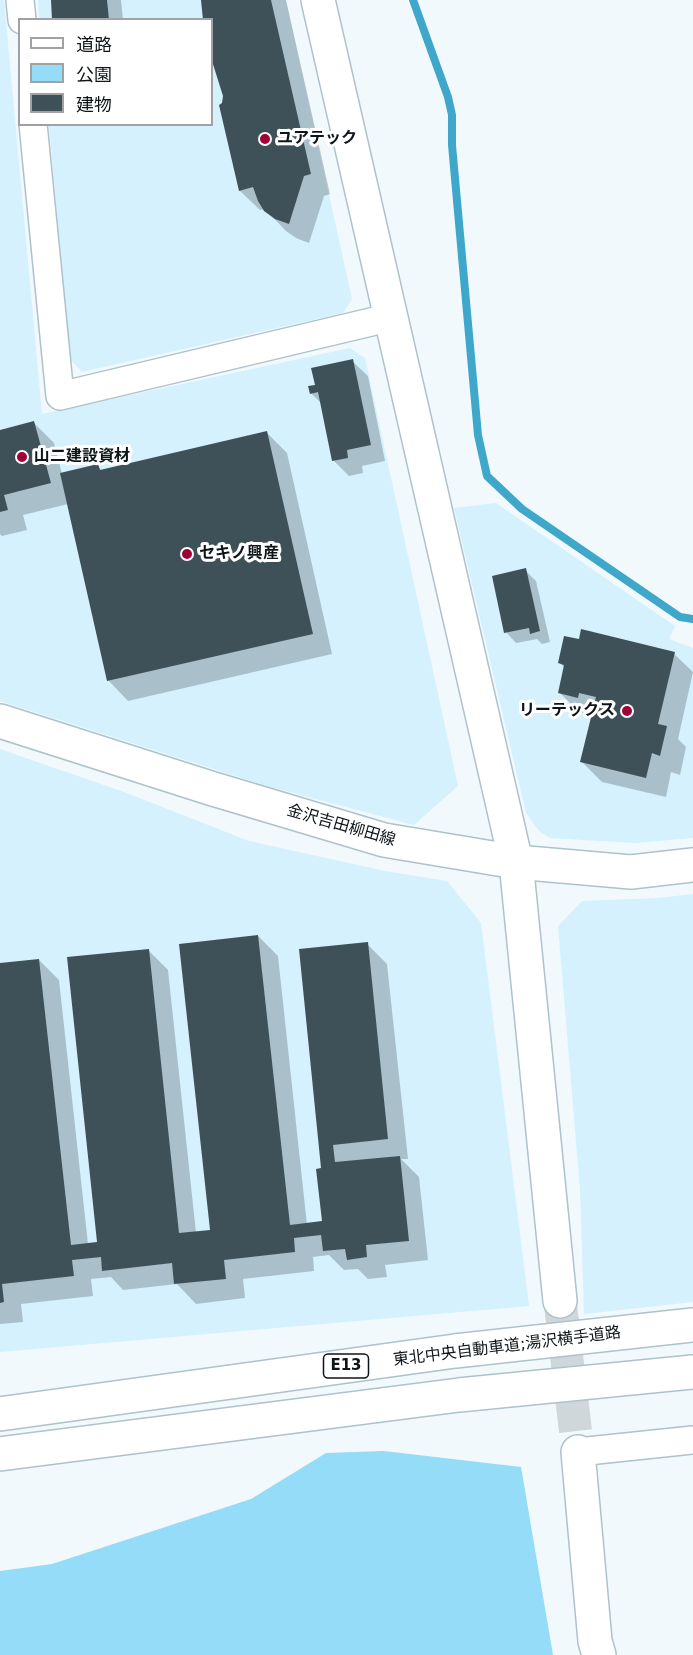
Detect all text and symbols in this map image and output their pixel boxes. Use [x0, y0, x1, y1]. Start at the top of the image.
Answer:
legend [18, 18, 213, 126]
text: 道路 [76, 34, 112, 55]
text: 公園 [76, 64, 112, 85]
text: 建物 [76, 94, 112, 115]
place label: ユアテック [277, 129, 357, 149]
marker: ユアテック [258, 132, 272, 146]
place label: 山二建設資材 [34, 447, 130, 467]
marker: 山二建設資材 [15, 450, 29, 464]
place label: セキノ興産 [199, 544, 279, 564]
marker: セキノ興産 [180, 547, 194, 561]
place label: リーテックス [519, 701, 615, 721]
marker: リーテックス [620, 704, 634, 718]
street label: 金沢吉田柳田線 [285, 801, 397, 851]
street label: 東北中央自動車道;湯沢横手道路 [392, 1323, 622, 1371]
road number: E13 [324, 1354, 368, 1378]

